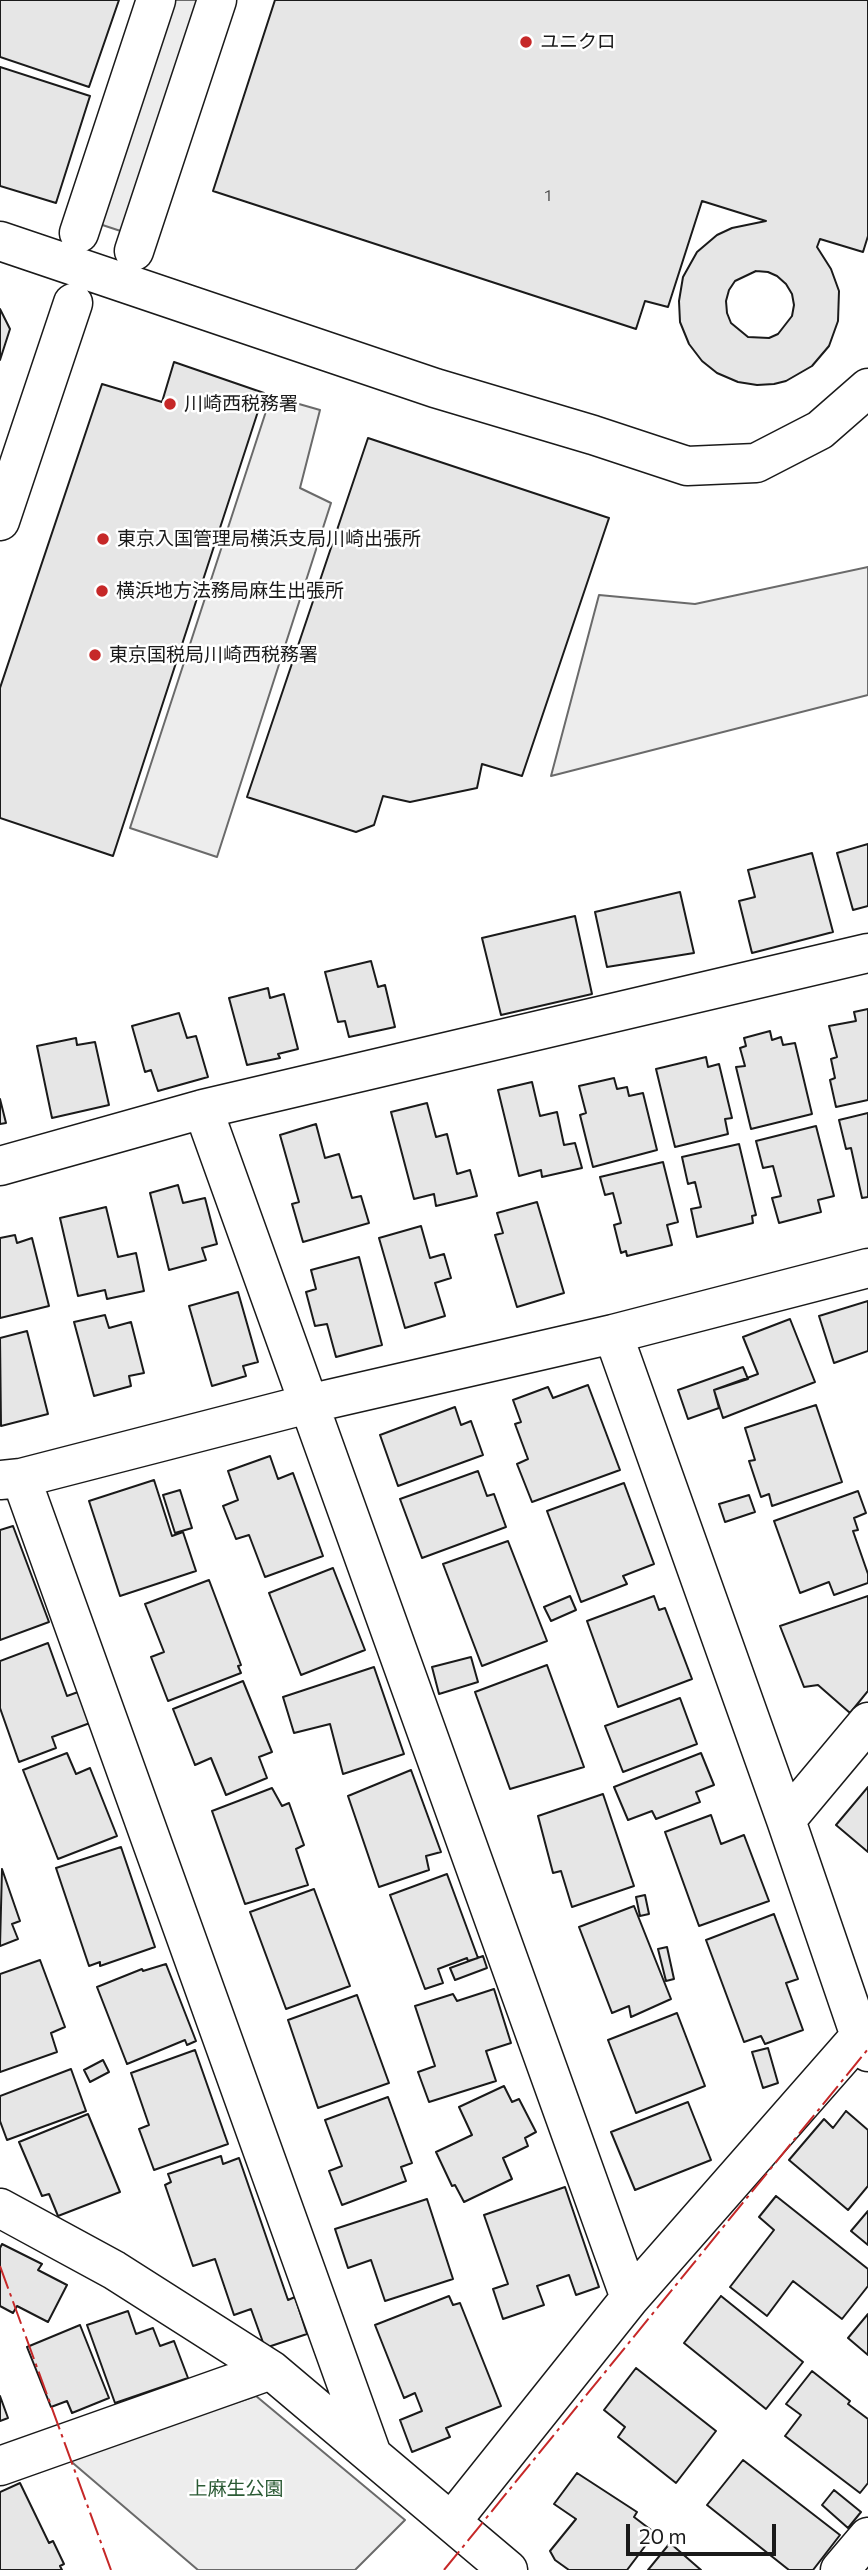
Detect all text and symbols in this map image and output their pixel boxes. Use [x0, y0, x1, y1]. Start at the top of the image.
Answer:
place label: ユニクロ [540, 31, 616, 53]
marker: ユニクロ [518, 34, 534, 50]
house number: 1 [545, 186, 551, 206]
place label: 川崎西税務署 [184, 393, 298, 415]
marker: 川崎西税務署 [162, 396, 178, 412]
place label: 東京入国管理局横浜支局川崎出張所 [117, 528, 421, 550]
marker: 東京入国管理局横浜支局川崎出張所 [95, 531, 111, 547]
place label: 横浜地方法務局麻生出張所 [116, 580, 344, 602]
marker: 横浜地方法務局麻生出張所 [94, 583, 110, 599]
place label: 東京国税局川崎西税務署 [109, 644, 318, 666]
marker: 東京国税局川崎西税務署 [87, 647, 103, 663]
park label: 上麻生公園 [189, 2478, 283, 2500]
scale bar [630, 2510, 780, 2554]
text: 20 m [639, 2523, 687, 2548]

